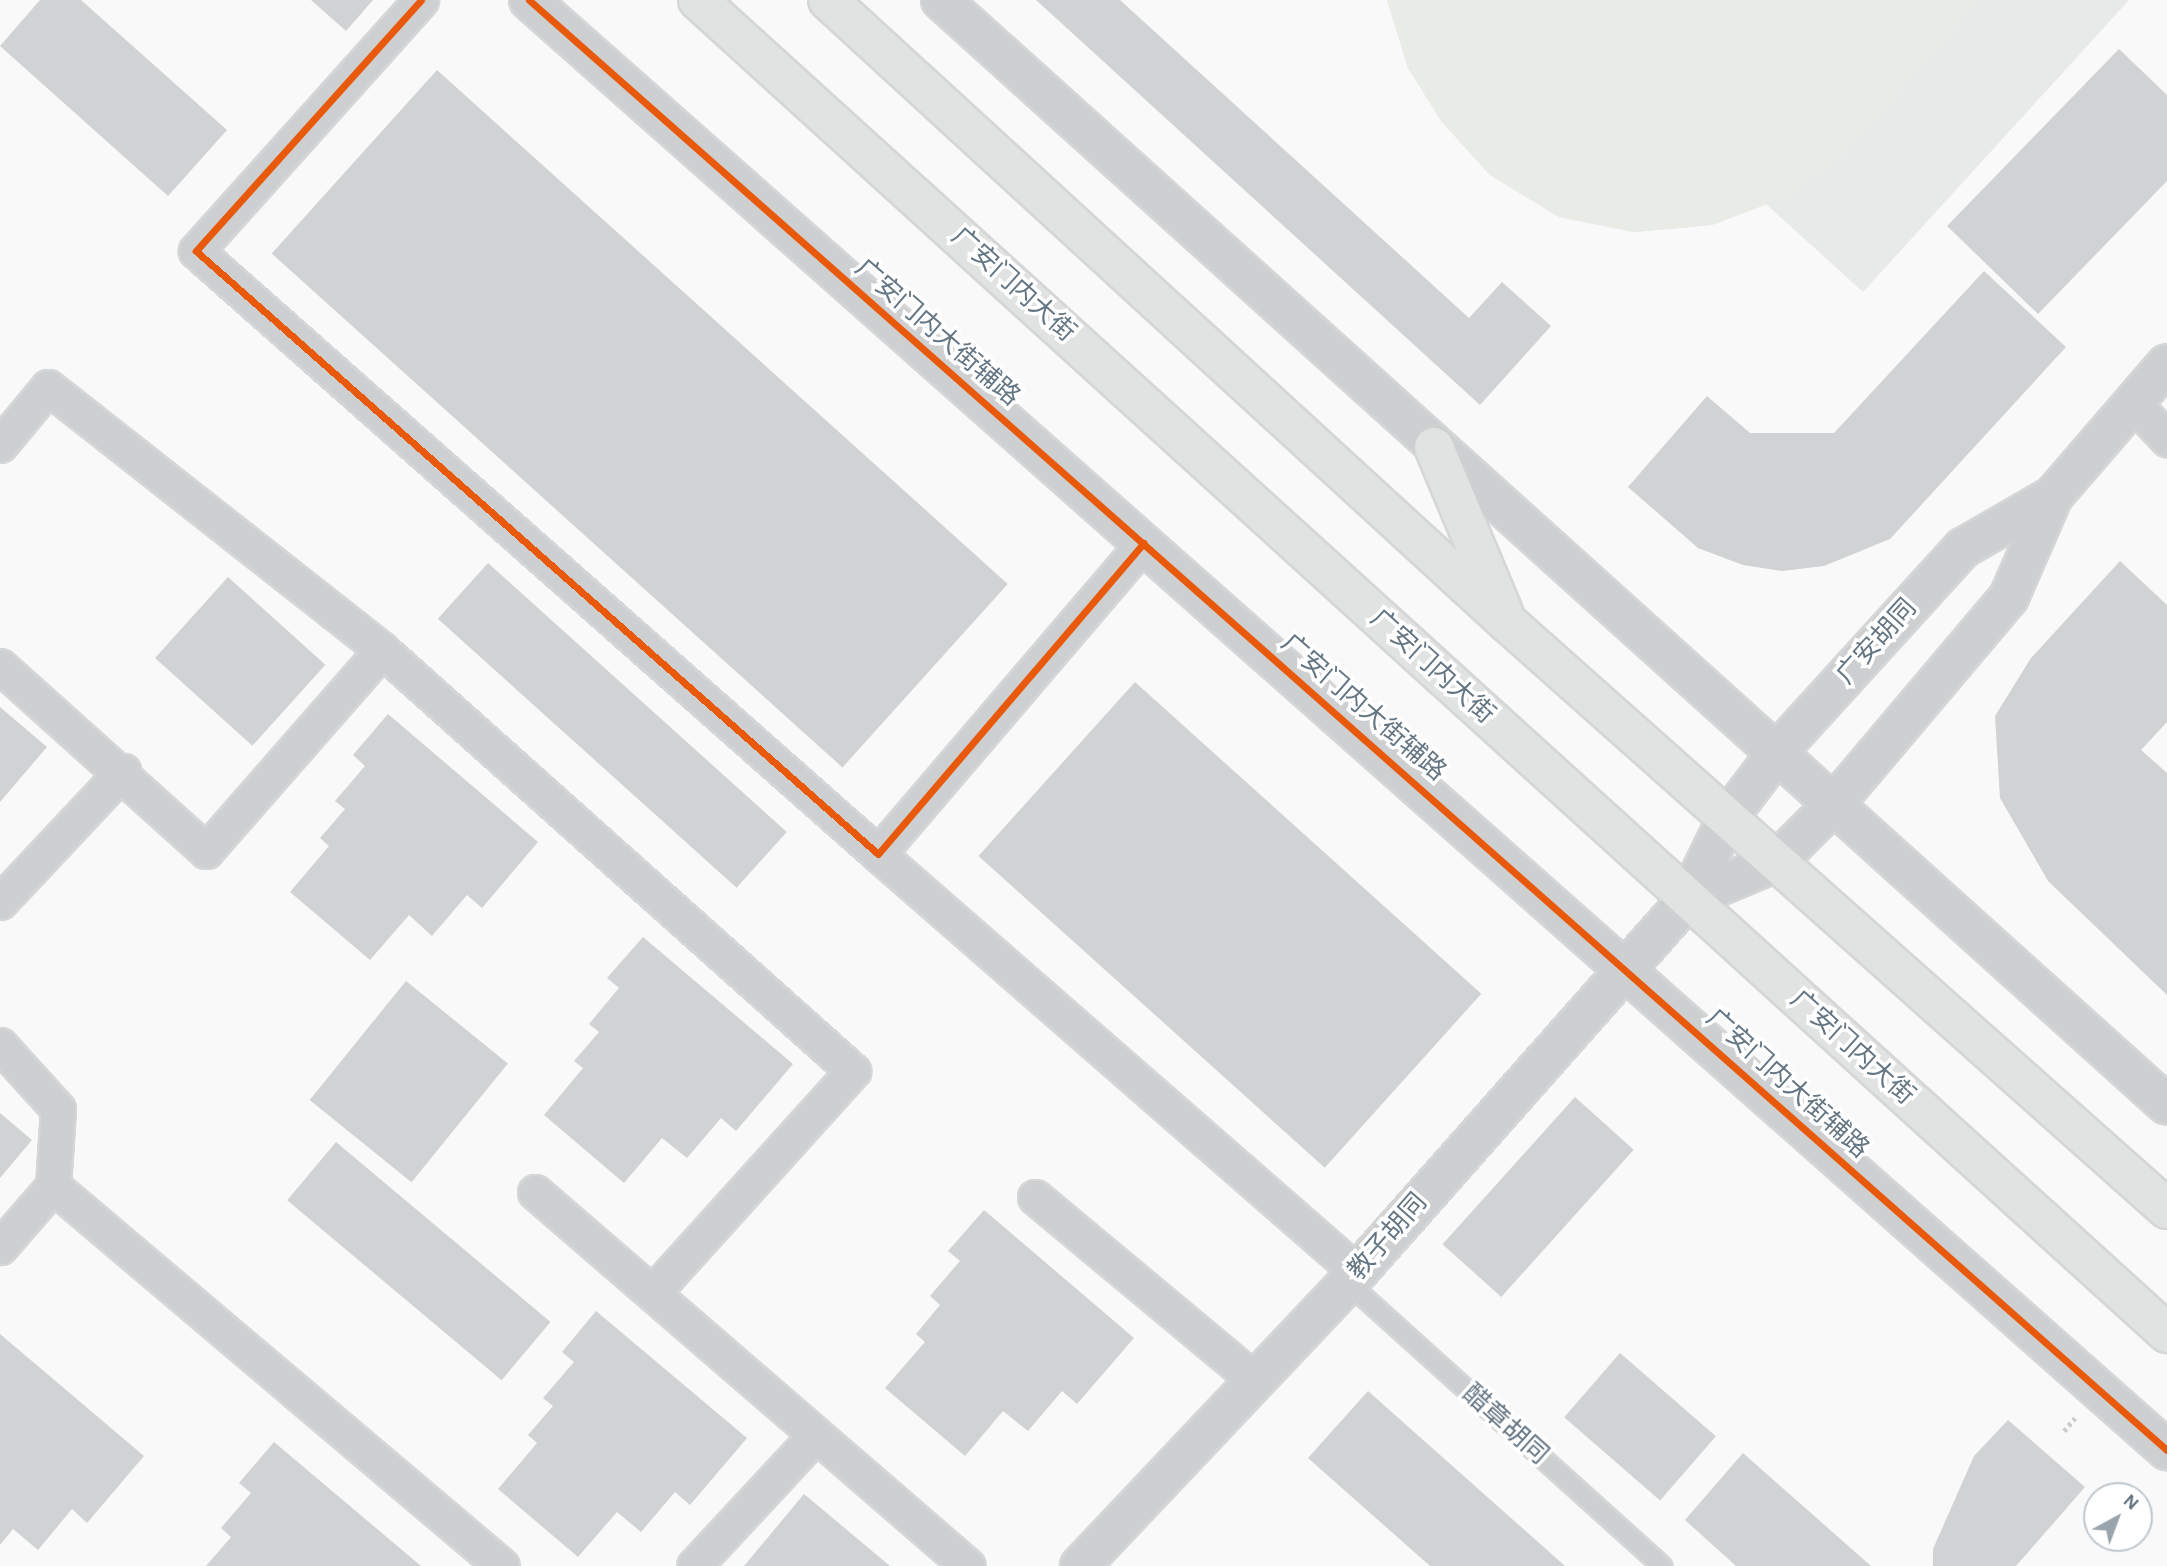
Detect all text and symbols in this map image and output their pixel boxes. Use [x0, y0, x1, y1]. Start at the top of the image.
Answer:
street label: 广安门内大街 [945, 221, 1081, 349]
street label: 广安门内大街辅路 [848, 253, 1026, 413]
street label: 广安胡同 [1831, 593, 1923, 691]
street label: 广安门内大街 [1364, 603, 1500, 731]
street label: 广安门内大街辅路 [1274, 628, 1452, 788]
street label: 广安门内大街 [1784, 984, 1920, 1112]
street label: 广安门内大街辅路 [1699, 1003, 1875, 1165]
street label: 教子胡同 [1342, 1188, 1434, 1286]
street label: 醋章胡同 [1456, 1379, 1554, 1471]
north arrow [2083, 1482, 2153, 1552]
text: N [2120, 1491, 2142, 1514]

